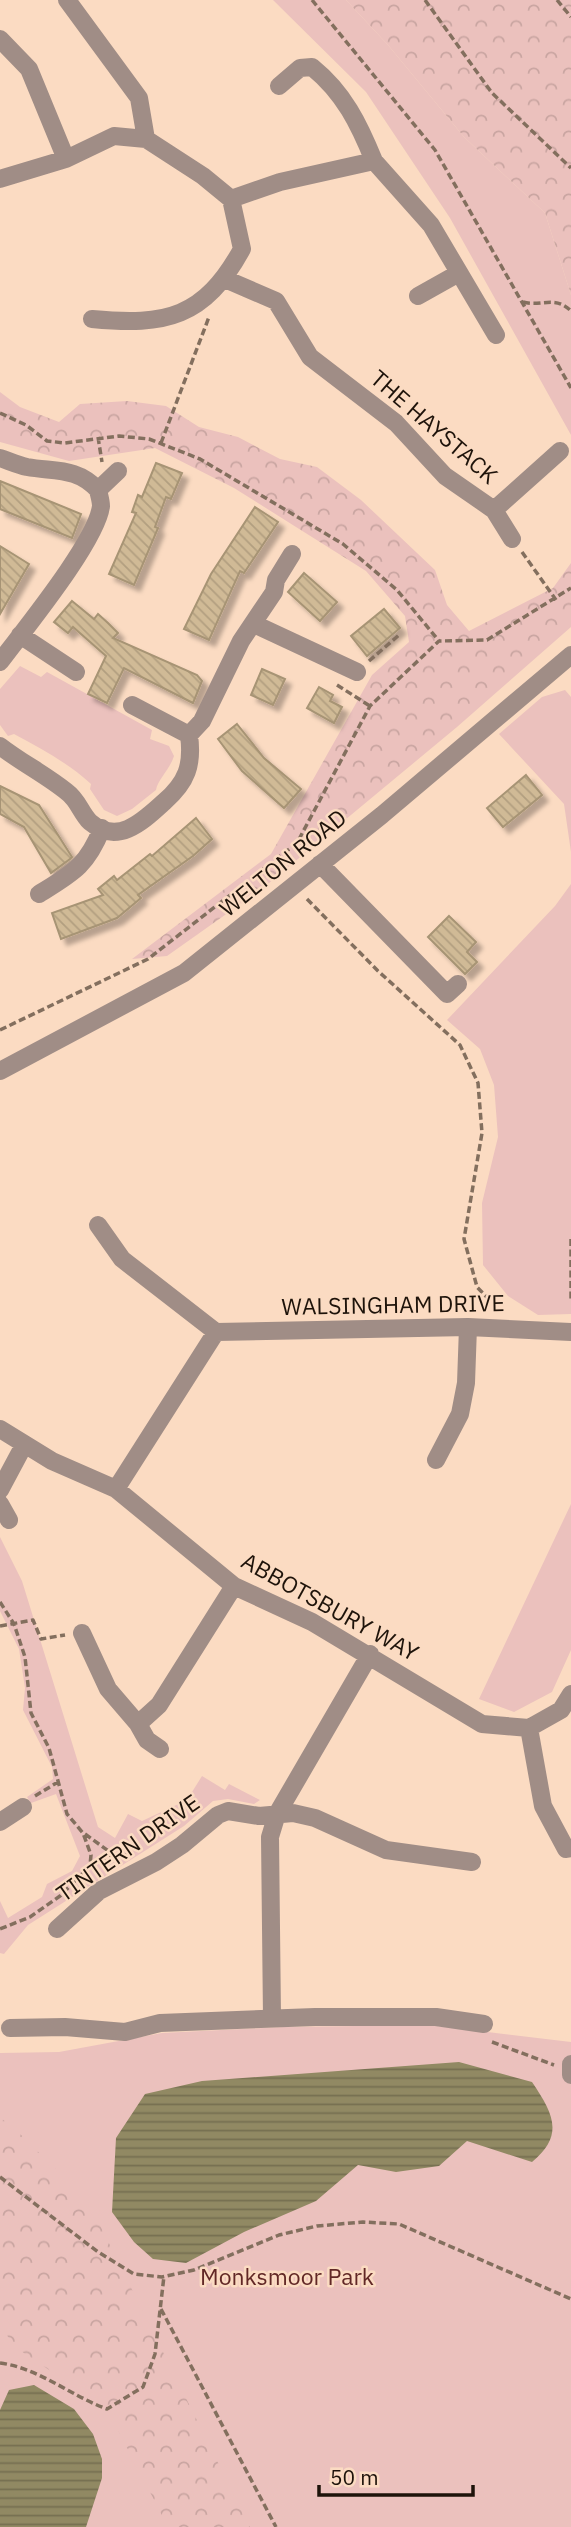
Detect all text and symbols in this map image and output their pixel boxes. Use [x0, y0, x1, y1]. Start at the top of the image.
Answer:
street label: THE HAYSTACK [365, 363, 505, 490]
street label: WELTON ROAD [213, 802, 352, 923]
street label: WALSINGHAM DRIVE [281, 1287, 505, 1321]
street label: ABBOTSBURY WAY [237, 1545, 425, 1667]
street label: TINTERN DRIVE [50, 1787, 205, 1908]
park label: Monksmoor Park [200, 2261, 374, 2291]
scale bar [319, 2454, 473, 2498]
text: 50 m [330, 2463, 379, 2491]

